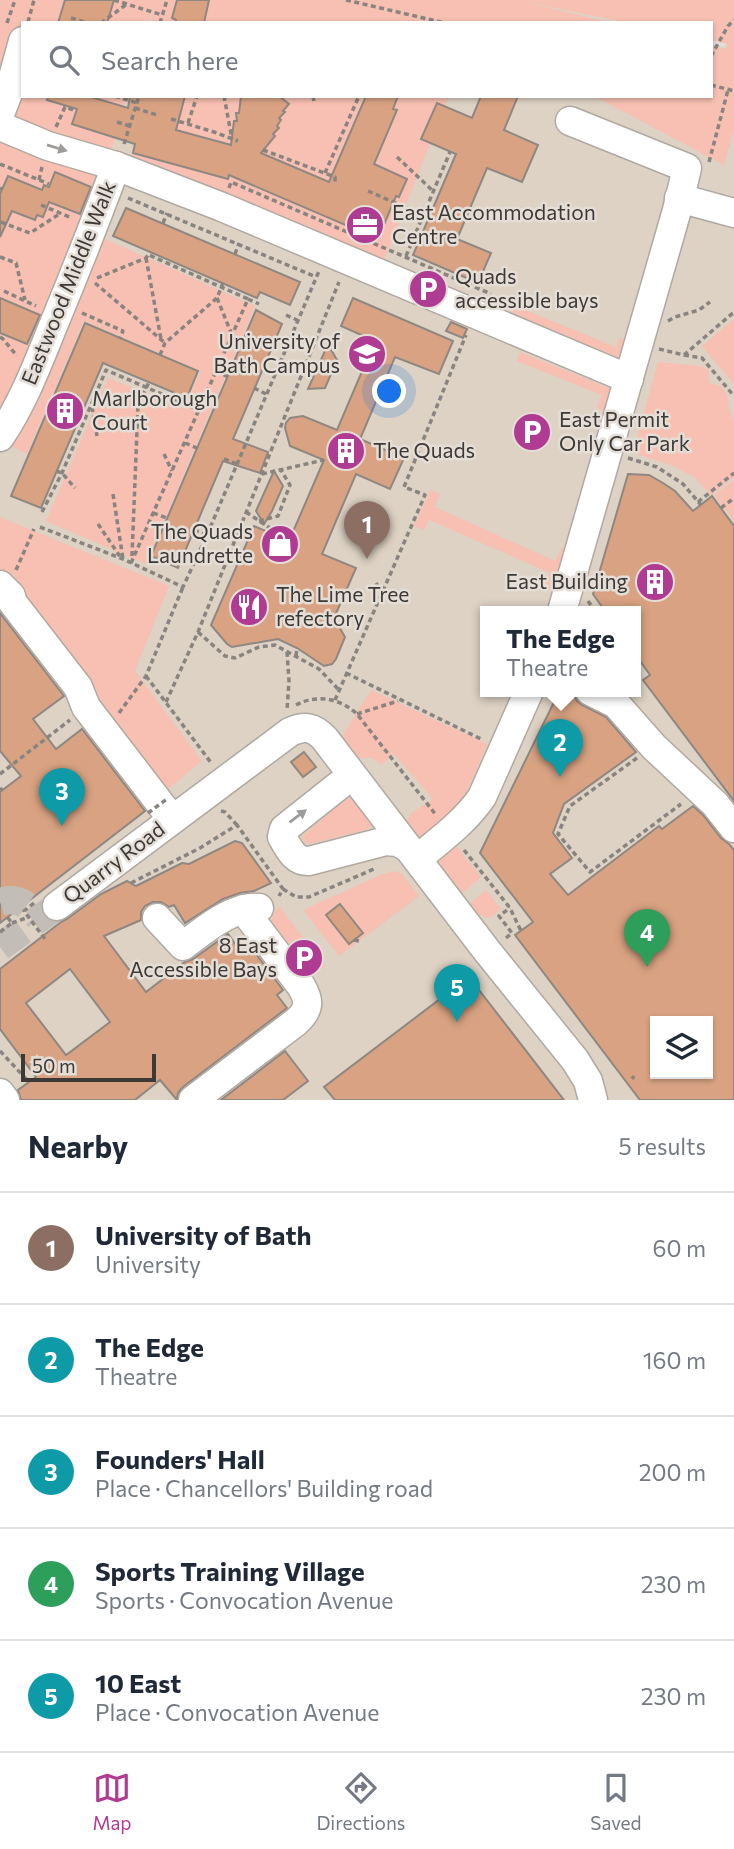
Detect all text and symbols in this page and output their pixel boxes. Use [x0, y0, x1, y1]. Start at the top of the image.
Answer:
search box [21, 21, 713, 98]
icon: search [45, 41, 83, 79]
text: Search here [101, 44, 239, 75]
one-way arrow [47, 144, 68, 154]
street label: Eastwood Middle Walk [15, 177, 120, 388]
place label: East Accommodation Centre [392, 199, 596, 248]
office icon: East Accommodation Centre [344, 204, 386, 246]
place label: Quads accessible bays [455, 263, 599, 312]
parking icon: Quads accessible bays [407, 268, 449, 310]
place label: University of Bath Campus [213, 328, 341, 377]
school or university icon: University of Bath Campus [346, 333, 388, 375]
your location [372, 374, 406, 408]
place label: Marlborough Court [92, 385, 217, 434]
building icon: Marlborough Court [44, 390, 86, 432]
place label: East Permit Only Car Park [559, 406, 690, 455]
parking icon: East Permit Only Car Park [511, 411, 553, 453]
building icon: The Quads [325, 430, 367, 472]
place label: The Quads [373, 437, 475, 462]
pin: 1 [344, 501, 390, 559]
place label: The Quads Laundrette [147, 518, 253, 567]
shop icon: The Quads Laundrette [259, 523, 301, 565]
building icon: East Building [634, 561, 676, 603]
place label: East Building [505, 568, 628, 593]
place label: The Lime Tree refectory [276, 581, 409, 630]
restaurant icon: The Lime Tree refectory [228, 586, 270, 628]
popup [480, 606, 641, 697]
text: The Edge [506, 622, 615, 653]
text: Theatre [506, 653, 588, 681]
pin: 2 [537, 719, 583, 777]
pin: 3 [39, 768, 85, 826]
one-way arrow [289, 810, 307, 824]
street label: Quarry Road [57, 816, 169, 908]
pin: 4 [624, 909, 670, 967]
place label: 8 East Accessible Bays [129, 932, 277, 981]
parking icon: 8 East Accessible Bays [283, 937, 325, 979]
pin: 5 [434, 964, 480, 1022]
map controls [650, 1016, 713, 1079]
button: layers [650, 1016, 713, 1079]
scale bar [21, 1051, 156, 1083]
text: 50 m [32, 1054, 76, 1077]
text: Nearby [28, 1127, 128, 1164]
text: 5 results [618, 1132, 706, 1160]
text: University of Bath [95, 1219, 311, 1250]
text: 1 [46, 1234, 56, 1262]
text: 60 m [653, 1234, 706, 1262]
text: University [95, 1250, 201, 1278]
text: The Edge [95, 1331, 204, 1362]
text: 2 [44, 1346, 58, 1374]
text: 160 m [643, 1346, 706, 1374]
text: Theatre [95, 1362, 177, 1390]
text: Founders' Hall [95, 1443, 265, 1474]
text: 3 [44, 1458, 58, 1486]
text: 200 m [639, 1458, 706, 1486]
text: Place · Chancellors' Building road [95, 1474, 433, 1502]
text: Sports Training Village [95, 1555, 365, 1586]
text: 4 [44, 1570, 58, 1598]
text: 230 m [641, 1570, 706, 1598]
text: Sports · Convocation Avenue [95, 1586, 393, 1614]
text: 10 East [95, 1667, 181, 1698]
text: 5 [44, 1682, 58, 1710]
text: 230 m [641, 1682, 706, 1710]
text: Place · Convocation Avenue [95, 1698, 379, 1726]
tab: Map [92, 1769, 132, 1834]
tab: Directions [316, 1769, 406, 1834]
tab: Saved [590, 1769, 642, 1834]

